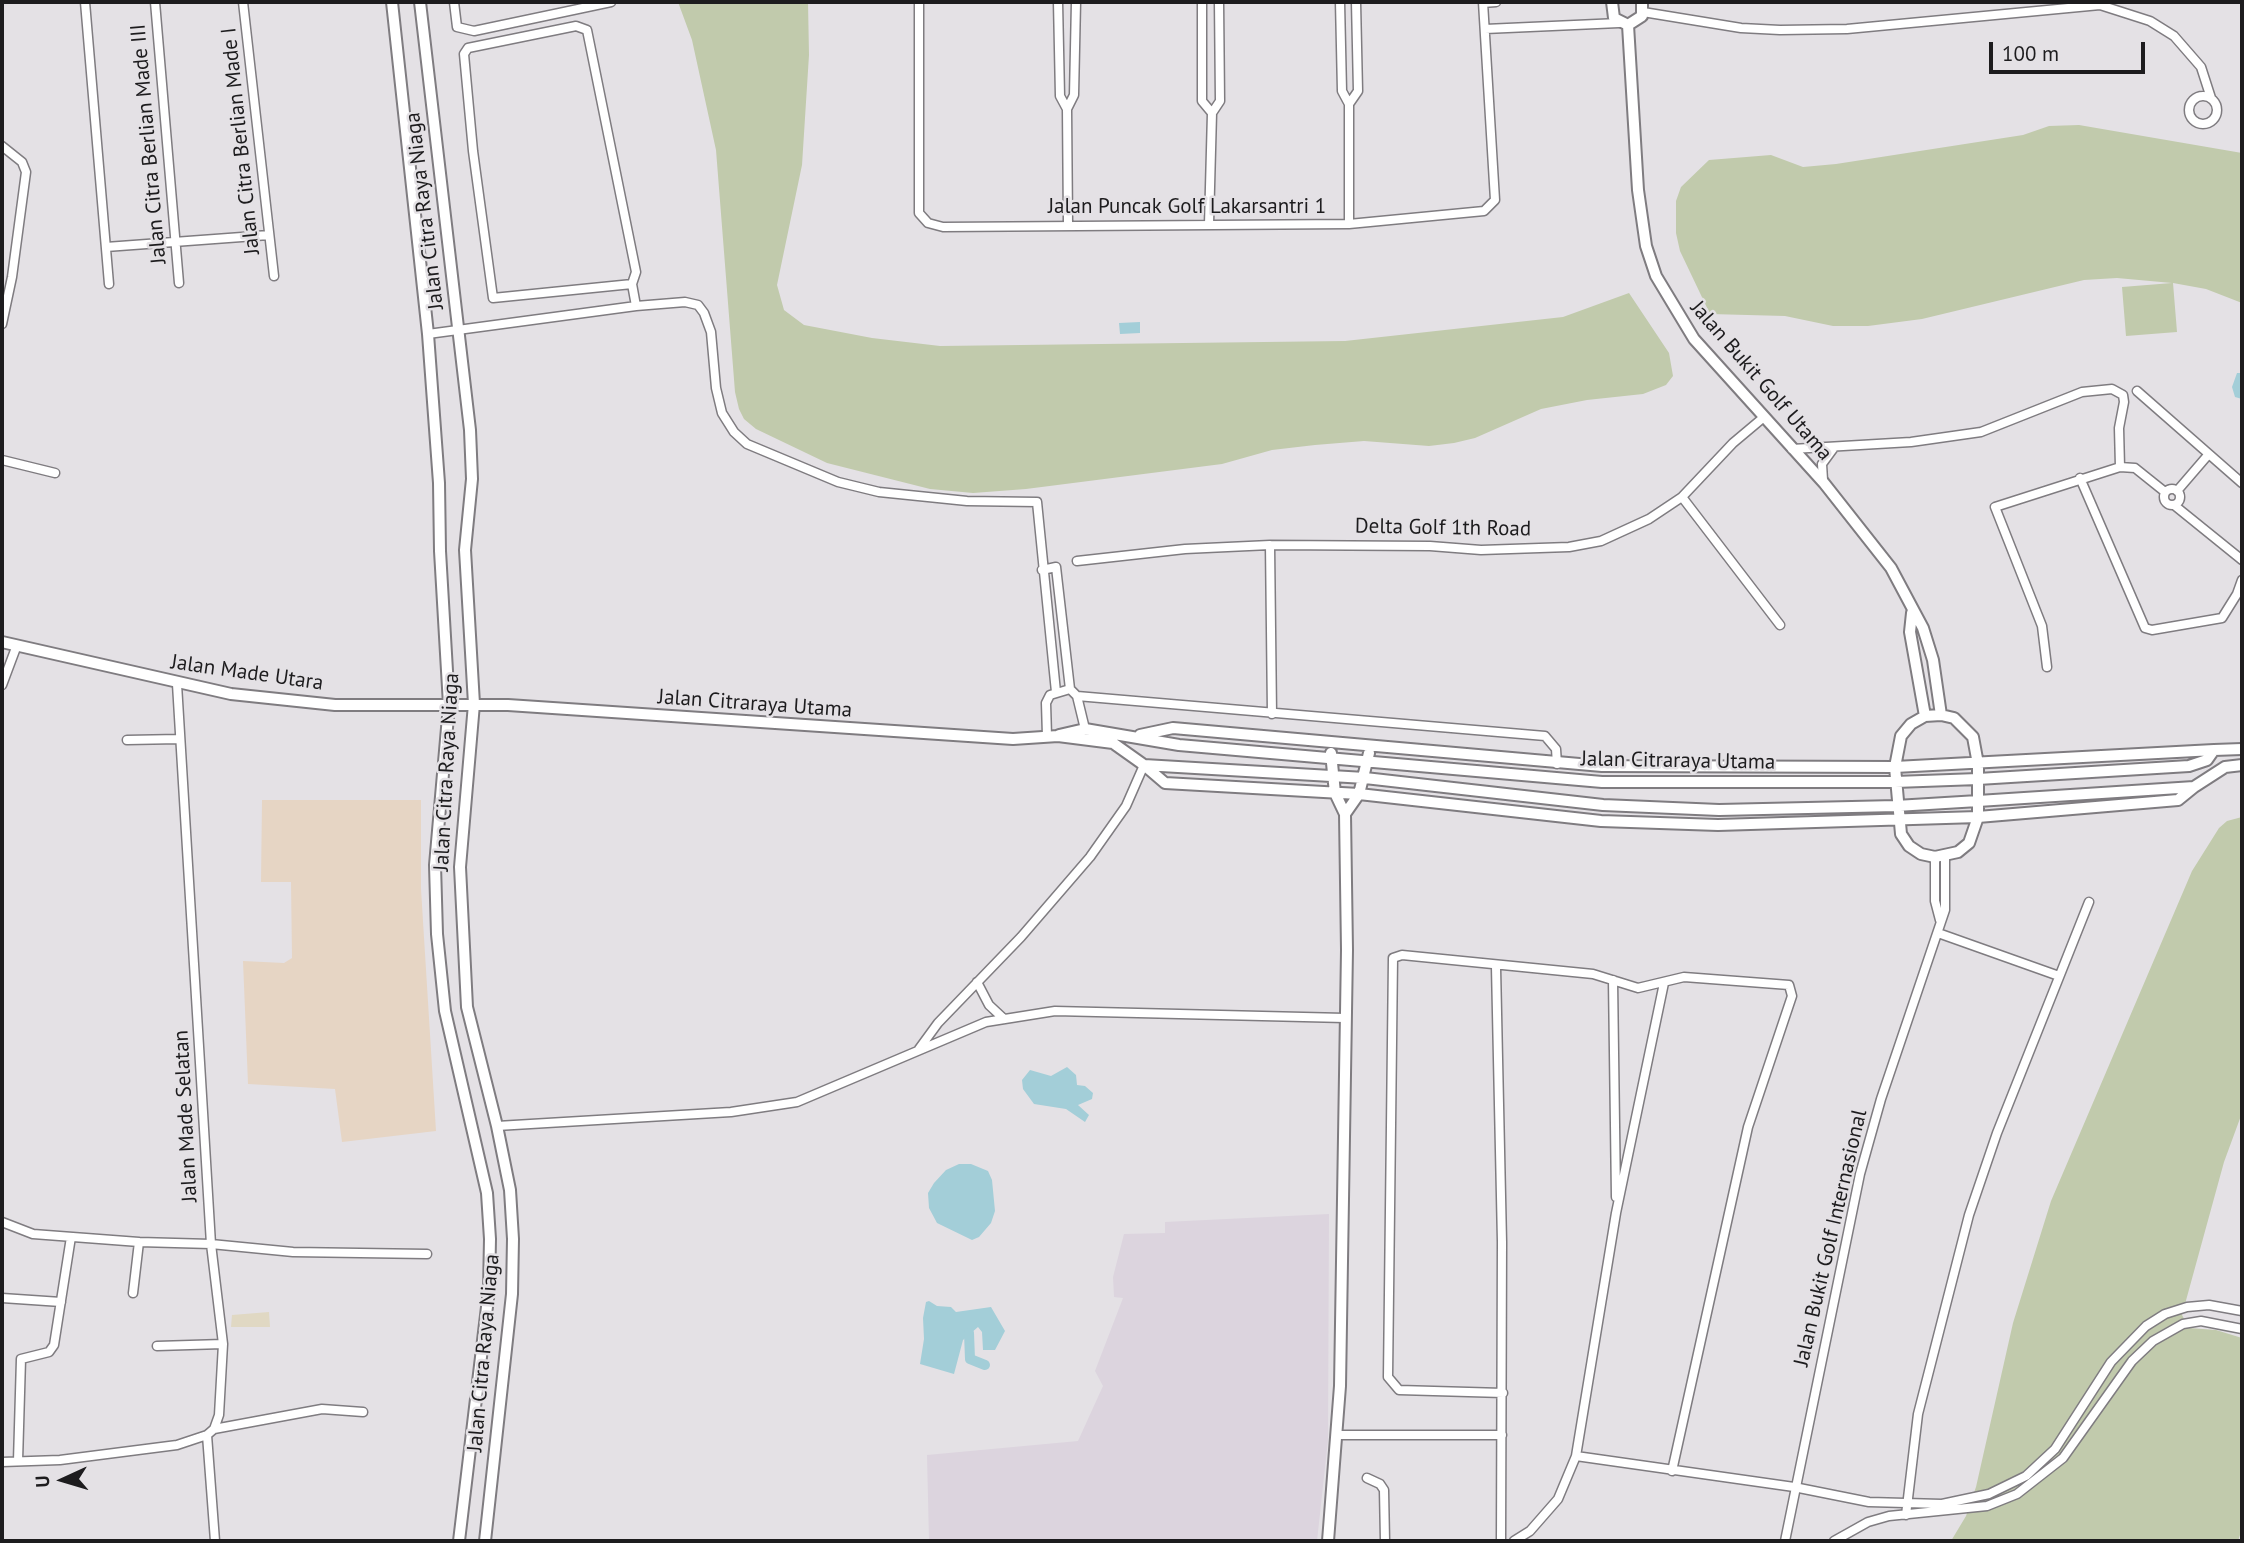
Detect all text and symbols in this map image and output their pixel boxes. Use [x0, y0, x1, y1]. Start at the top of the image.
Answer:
street label: Jalan Citra Berlian Made III [126, 23, 172, 265]
street label: Jalan Citra Berlian Made I [217, 26, 265, 256]
scale bar [1992, 28, 2148, 72]
text: 100 m [2002, 40, 2059, 67]
street label: Jalan Citra Raya Niaga [400, 111, 450, 311]
street label: Jalan Puncak Golf Lakarsantri 1 [1048, 194, 1326, 220]
street label: Jalan Bukit Golf Utama [1685, 296, 1837, 466]
street label: Delta Golf 1th Road [1355, 514, 1531, 542]
street label: Jalan Made Utara [169, 650, 325, 696]
street label: Jalan Citra Raya Niaga [429, 672, 465, 872]
street label: Jalan Citraraya Utama [657, 685, 853, 723]
street label: Jalan Citraraya Utama [1581, 747, 1775, 775]
street label: Jalan Made Selatan [169, 1029, 203, 1203]
street label: Jalan Bukit Golf Internasional [1789, 1107, 1873, 1369]
street label: Jalan Citra Raya Niaga [463, 1253, 505, 1453]
north arrow [28, 1445, 98, 1515]
text: U [30, 1475, 54, 1488]

